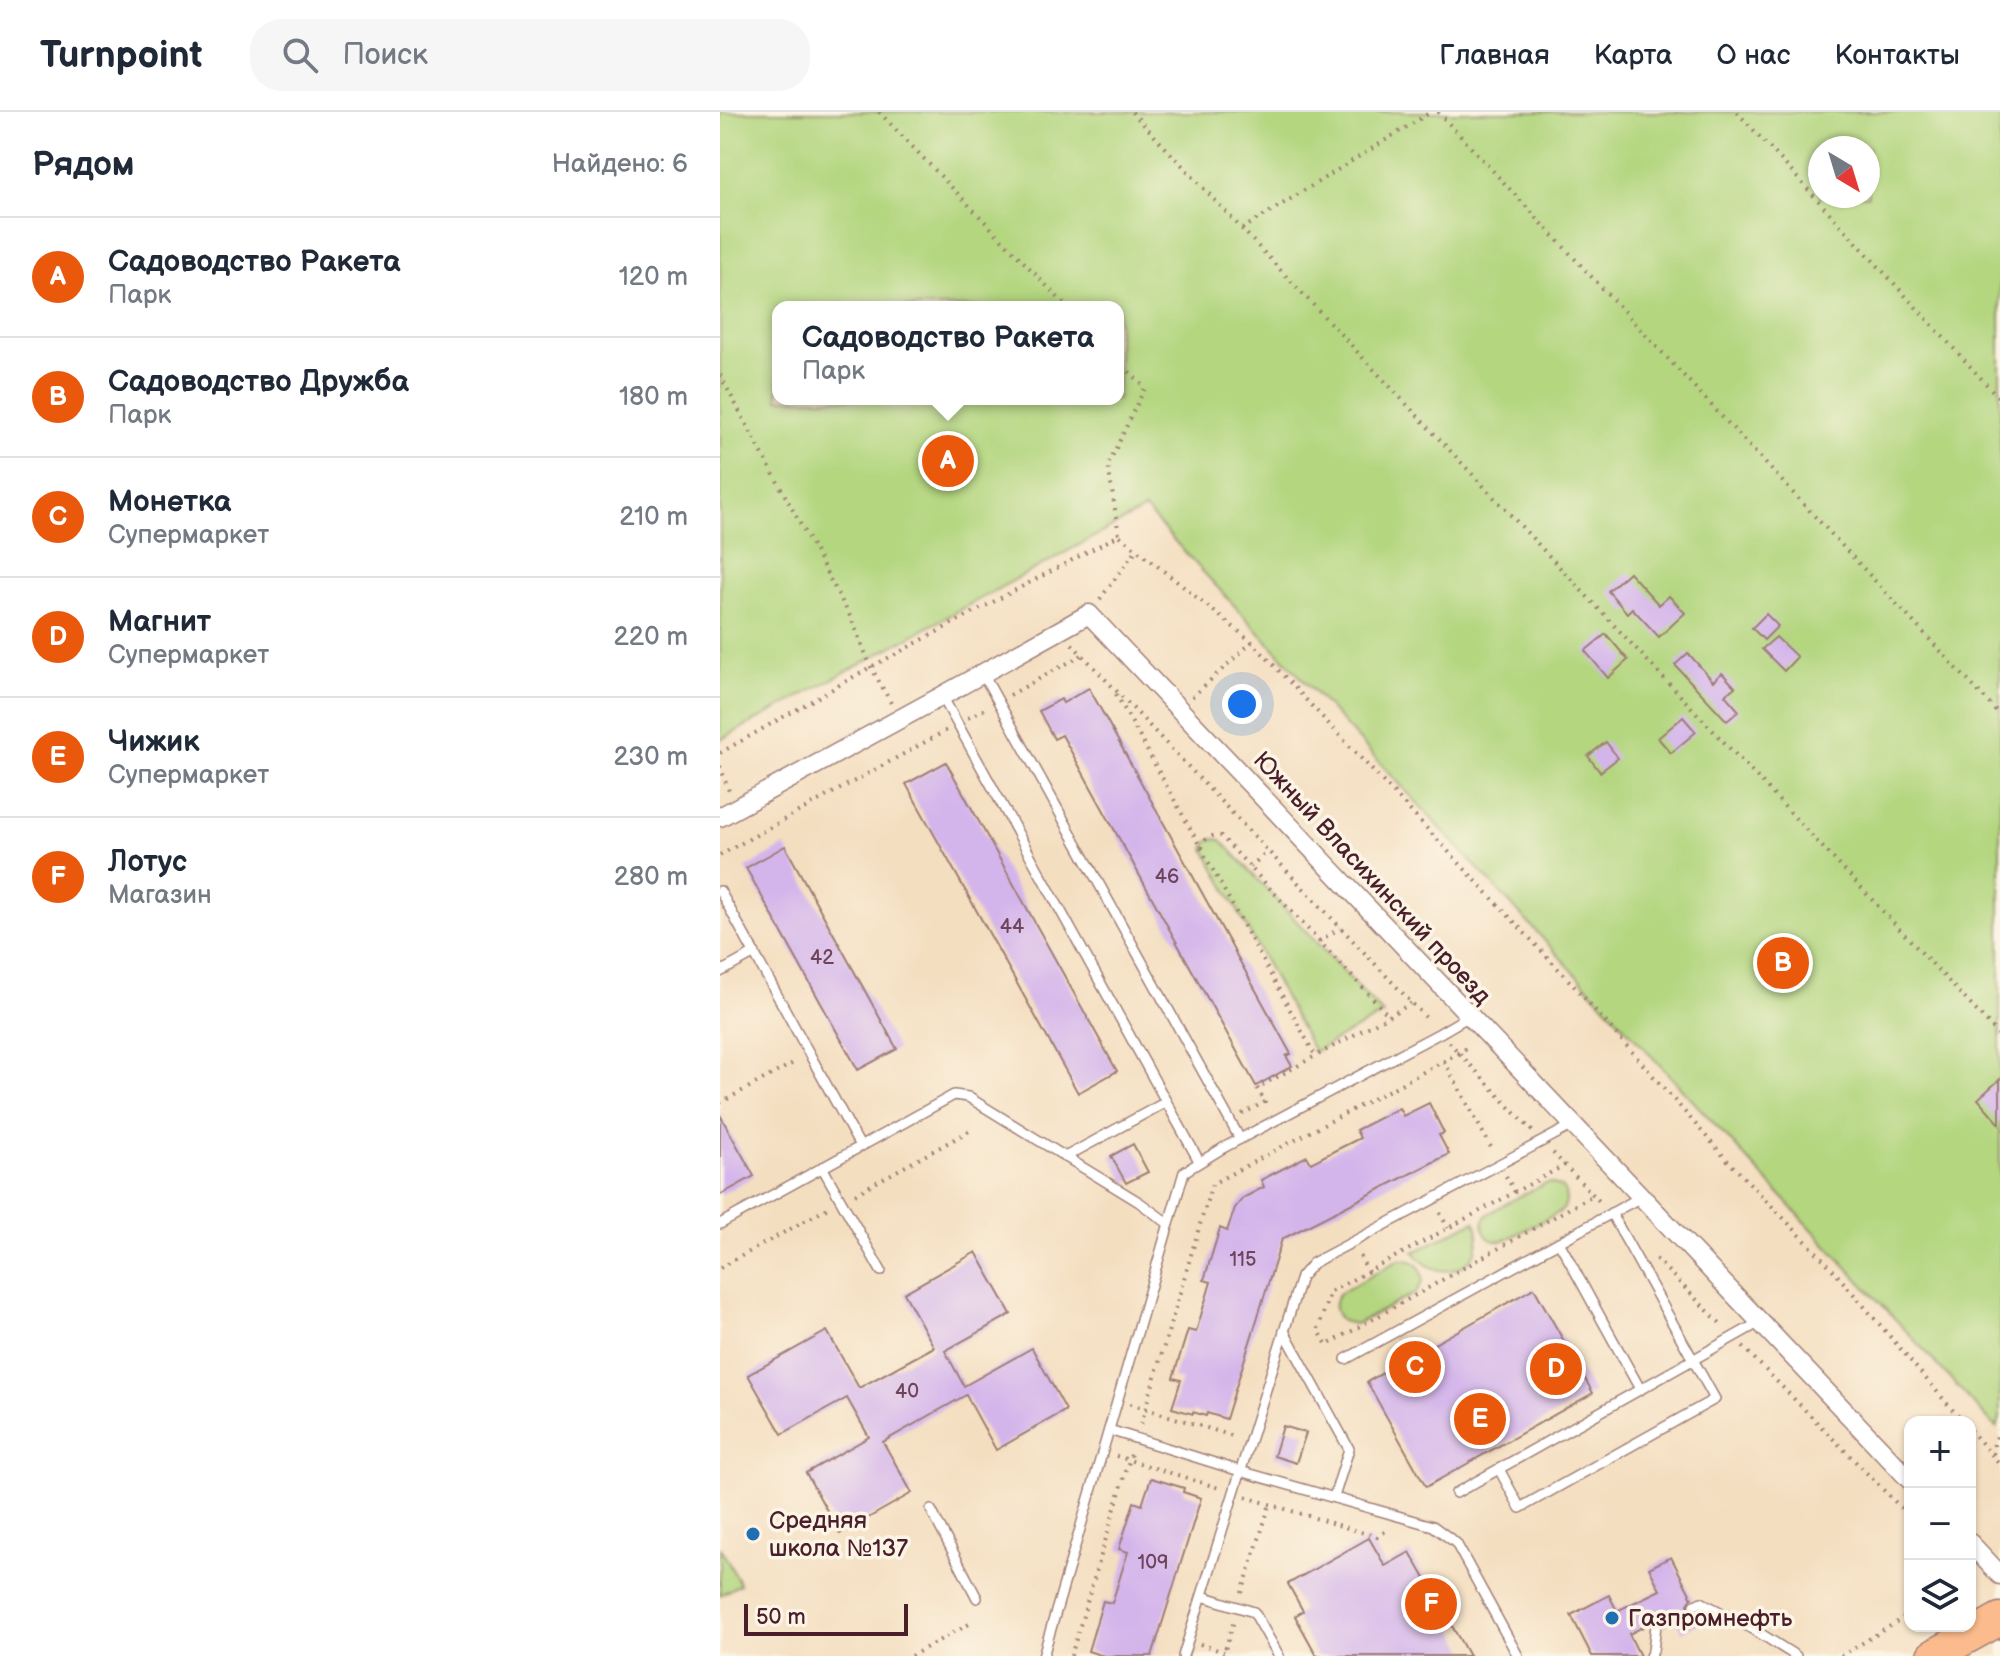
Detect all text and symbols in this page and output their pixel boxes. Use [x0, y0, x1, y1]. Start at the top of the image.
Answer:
search box [250, 19, 810, 91]
text: Turnpoint [40, 33, 202, 78]
icon: search [278, 33, 322, 77]
text: Поиск [342, 37, 428, 73]
text: Главная [1439, 39, 1550, 72]
text: Карта [1594, 39, 1673, 72]
text: О нас [1717, 39, 1790, 72]
text: Контакты [1834, 39, 1960, 72]
north arrow [1808, 136, 1880, 208]
text: Рядом [32, 144, 134, 185]
text: Найдено: 6 [552, 149, 688, 180]
text: Садоводство Ракета [108, 244, 401, 280]
text: A [50, 262, 66, 293]
text: 120 m [619, 262, 688, 293]
text: Парк [108, 280, 171, 311]
popup [772, 301, 1124, 405]
text: Садоводство Ракета [802, 320, 1094, 356]
text: Парк [802, 356, 865, 387]
text: Садоводство Дружба [108, 364, 409, 400]
text: B [49, 382, 67, 413]
text: 180 m [619, 382, 688, 413]
text: Парк [108, 400, 171, 431]
pin: A [922, 431, 974, 491]
text: Монетка [108, 484, 231, 520]
text: C [49, 502, 67, 533]
text: 210 m [619, 502, 688, 533]
text: Супермаркет [108, 520, 269, 551]
text: Магнит [108, 604, 211, 640]
text: D [49, 622, 67, 653]
text: 220 m [614, 622, 688, 653]
text: Супермаркет [108, 640, 269, 671]
your location [1222, 684, 1262, 724]
text: Чижик [108, 724, 200, 760]
text: E [50, 742, 66, 773]
text: 230 m [613, 742, 688, 773]
street label: Южный Власихинский проезд [1247, 746, 1497, 1011]
text: Супермаркет [108, 760, 269, 791]
text: Лотус [108, 844, 187, 880]
text: F [50, 862, 66, 893]
text: 280 m [614, 862, 688, 893]
house number: 46 [1155, 865, 1179, 889]
text: Магазин [108, 880, 212, 911]
house number: 44 [1000, 915, 1024, 939]
pin: B [1757, 933, 1809, 993]
house number: 42 [810, 946, 834, 970]
house number: 115 [1230, 1248, 1256, 1272]
pin: C [1389, 1337, 1441, 1397]
pin: D [1530, 1339, 1582, 1399]
house number: 40 [895, 1380, 919, 1404]
pin: E [1454, 1389, 1506, 1449]
map controls [1904, 1416, 1976, 1632]
button: + [1904, 1416, 1976, 1488]
button: − [1904, 1488, 1976, 1560]
place label: Средняя школа №137 [769, 1506, 908, 1563]
marker: Средняя школа №137 [744, 1525, 762, 1543]
house number: 109 [1137, 1551, 1169, 1575]
button: layers [1904, 1560, 1976, 1632]
pin: F [1405, 1574, 1457, 1634]
scale bar [744, 1600, 908, 1636]
text: 50 m [756, 1604, 806, 1631]
place label: Газпромнефть [1628, 1604, 1792, 1633]
marker: Газпромнефть [1603, 1609, 1621, 1627]

